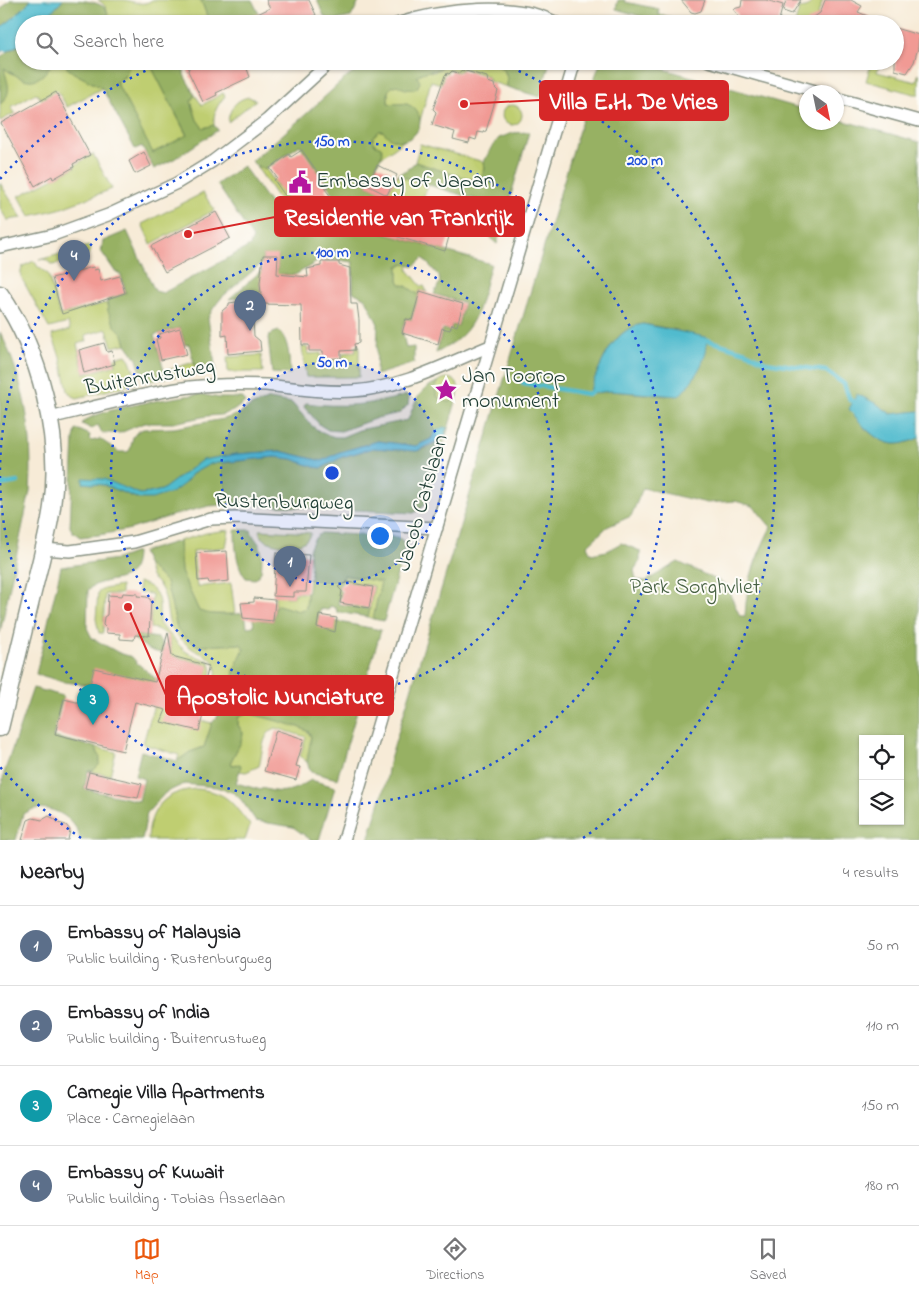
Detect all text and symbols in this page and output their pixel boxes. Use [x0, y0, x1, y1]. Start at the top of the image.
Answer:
search box [15, 15, 904, 70]
icon: search [33, 29, 61, 57]
text: Search here [73, 29, 164, 56]
callout: Villa E.H. De Vries [540, 81, 728, 120]
north arrow [799, 85, 844, 130]
text: Villa E.H. De Vries [549, 86, 718, 121]
text: 150 m [314, 131, 350, 153]
text: 200 m [626, 150, 663, 172]
place label: Embassy of Japan [316, 166, 495, 199]
public building icon: Embassy of Japan [287, 169, 313, 195]
callout: Residentie van Frankrijk [275, 197, 524, 236]
text: Residentie van Frankrijk [284, 202, 514, 237]
pin: 4 [58, 240, 90, 281]
text: 100 m [315, 242, 349, 264]
pin: 2 [234, 290, 266, 331]
street label: Buitenrustweg [81, 351, 218, 406]
text: 50 m [317, 352, 348, 374]
place label: Jan Toorop monument [462, 361, 566, 418]
place icon: Jan Toorop monument [433, 377, 459, 403]
street label: Jacob Catslaan [388, 431, 458, 575]
centre of rings [323, 464, 341, 482]
street label: Rustenburgweg [214, 486, 354, 521]
your location [367, 523, 393, 549]
pin: 1 [274, 546, 306, 587]
park label: Park Sorghvliet [630, 572, 761, 605]
callout: Apostolic Nunciature [166, 676, 393, 715]
text: Apostolic Nunciature [177, 681, 385, 716]
pin: 3 [77, 684, 109, 725]
map controls [859, 735, 904, 825]
button: locate [859, 735, 904, 780]
button: layers [859, 780, 904, 825]
text: Nearby [20, 858, 84, 888]
text: 4 results [843, 861, 899, 885]
text: Embassy of Malaysia [67, 920, 241, 947]
text: 1 [33, 934, 39, 958]
text: 50 m [867, 934, 899, 958]
text: Public building · Rustenburgweg [67, 947, 272, 971]
text: Embassy of India [67, 1000, 210, 1027]
text: 2 [32, 1014, 40, 1038]
text: 110 m [865, 1014, 899, 1038]
text: Public building · Buitenrustweg [67, 1027, 266, 1051]
text: Carnegie Villa Apartments [67, 1080, 265, 1107]
text: 3 [33, 1094, 39, 1118]
text: 150 m [861, 1094, 899, 1118]
text: Place · Carnegielaan [67, 1107, 195, 1131]
text: Embassy of Kuwait [67, 1160, 224, 1187]
text: 4 [33, 1174, 39, 1198]
text: 180 m [865, 1174, 899, 1198]
text: Public building · Tobias Asserlaan [67, 1187, 285, 1211]
tab: Map [133, 1235, 161, 1286]
tab: Directions [426, 1235, 484, 1286]
tab: Saved [750, 1235, 786, 1286]

